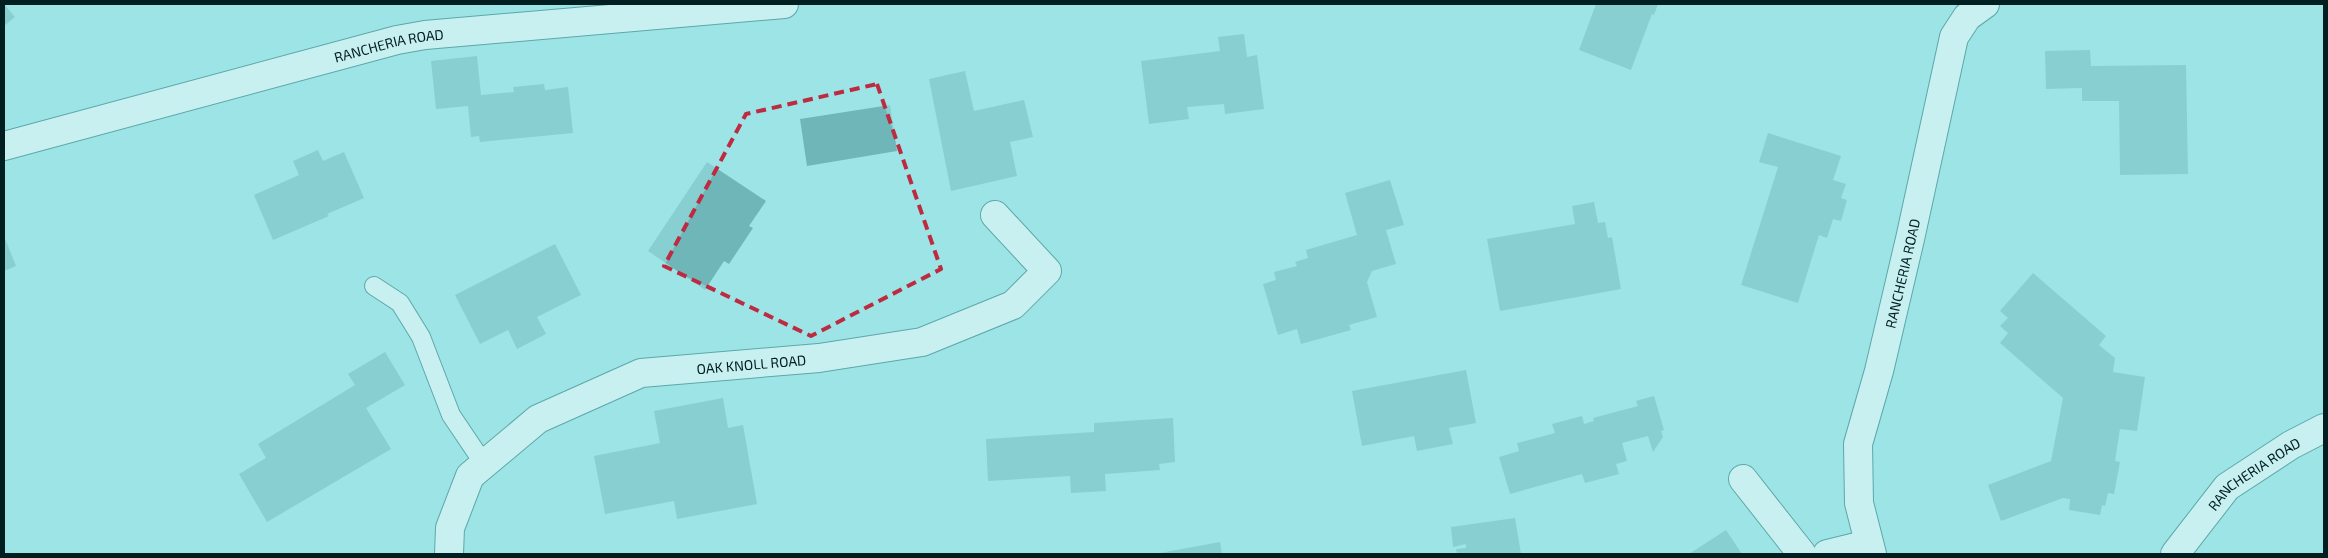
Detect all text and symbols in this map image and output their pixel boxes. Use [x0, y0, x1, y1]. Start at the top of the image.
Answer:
street label: RANCHERIA ROAD [332, 25, 444, 65]
street label: RANCHERIA ROAD [1881, 217, 1923, 330]
street label: OAK KNOLL ROAD [696, 351, 807, 377]
street label: RANCHERIA ROAD [2204, 433, 2303, 513]

